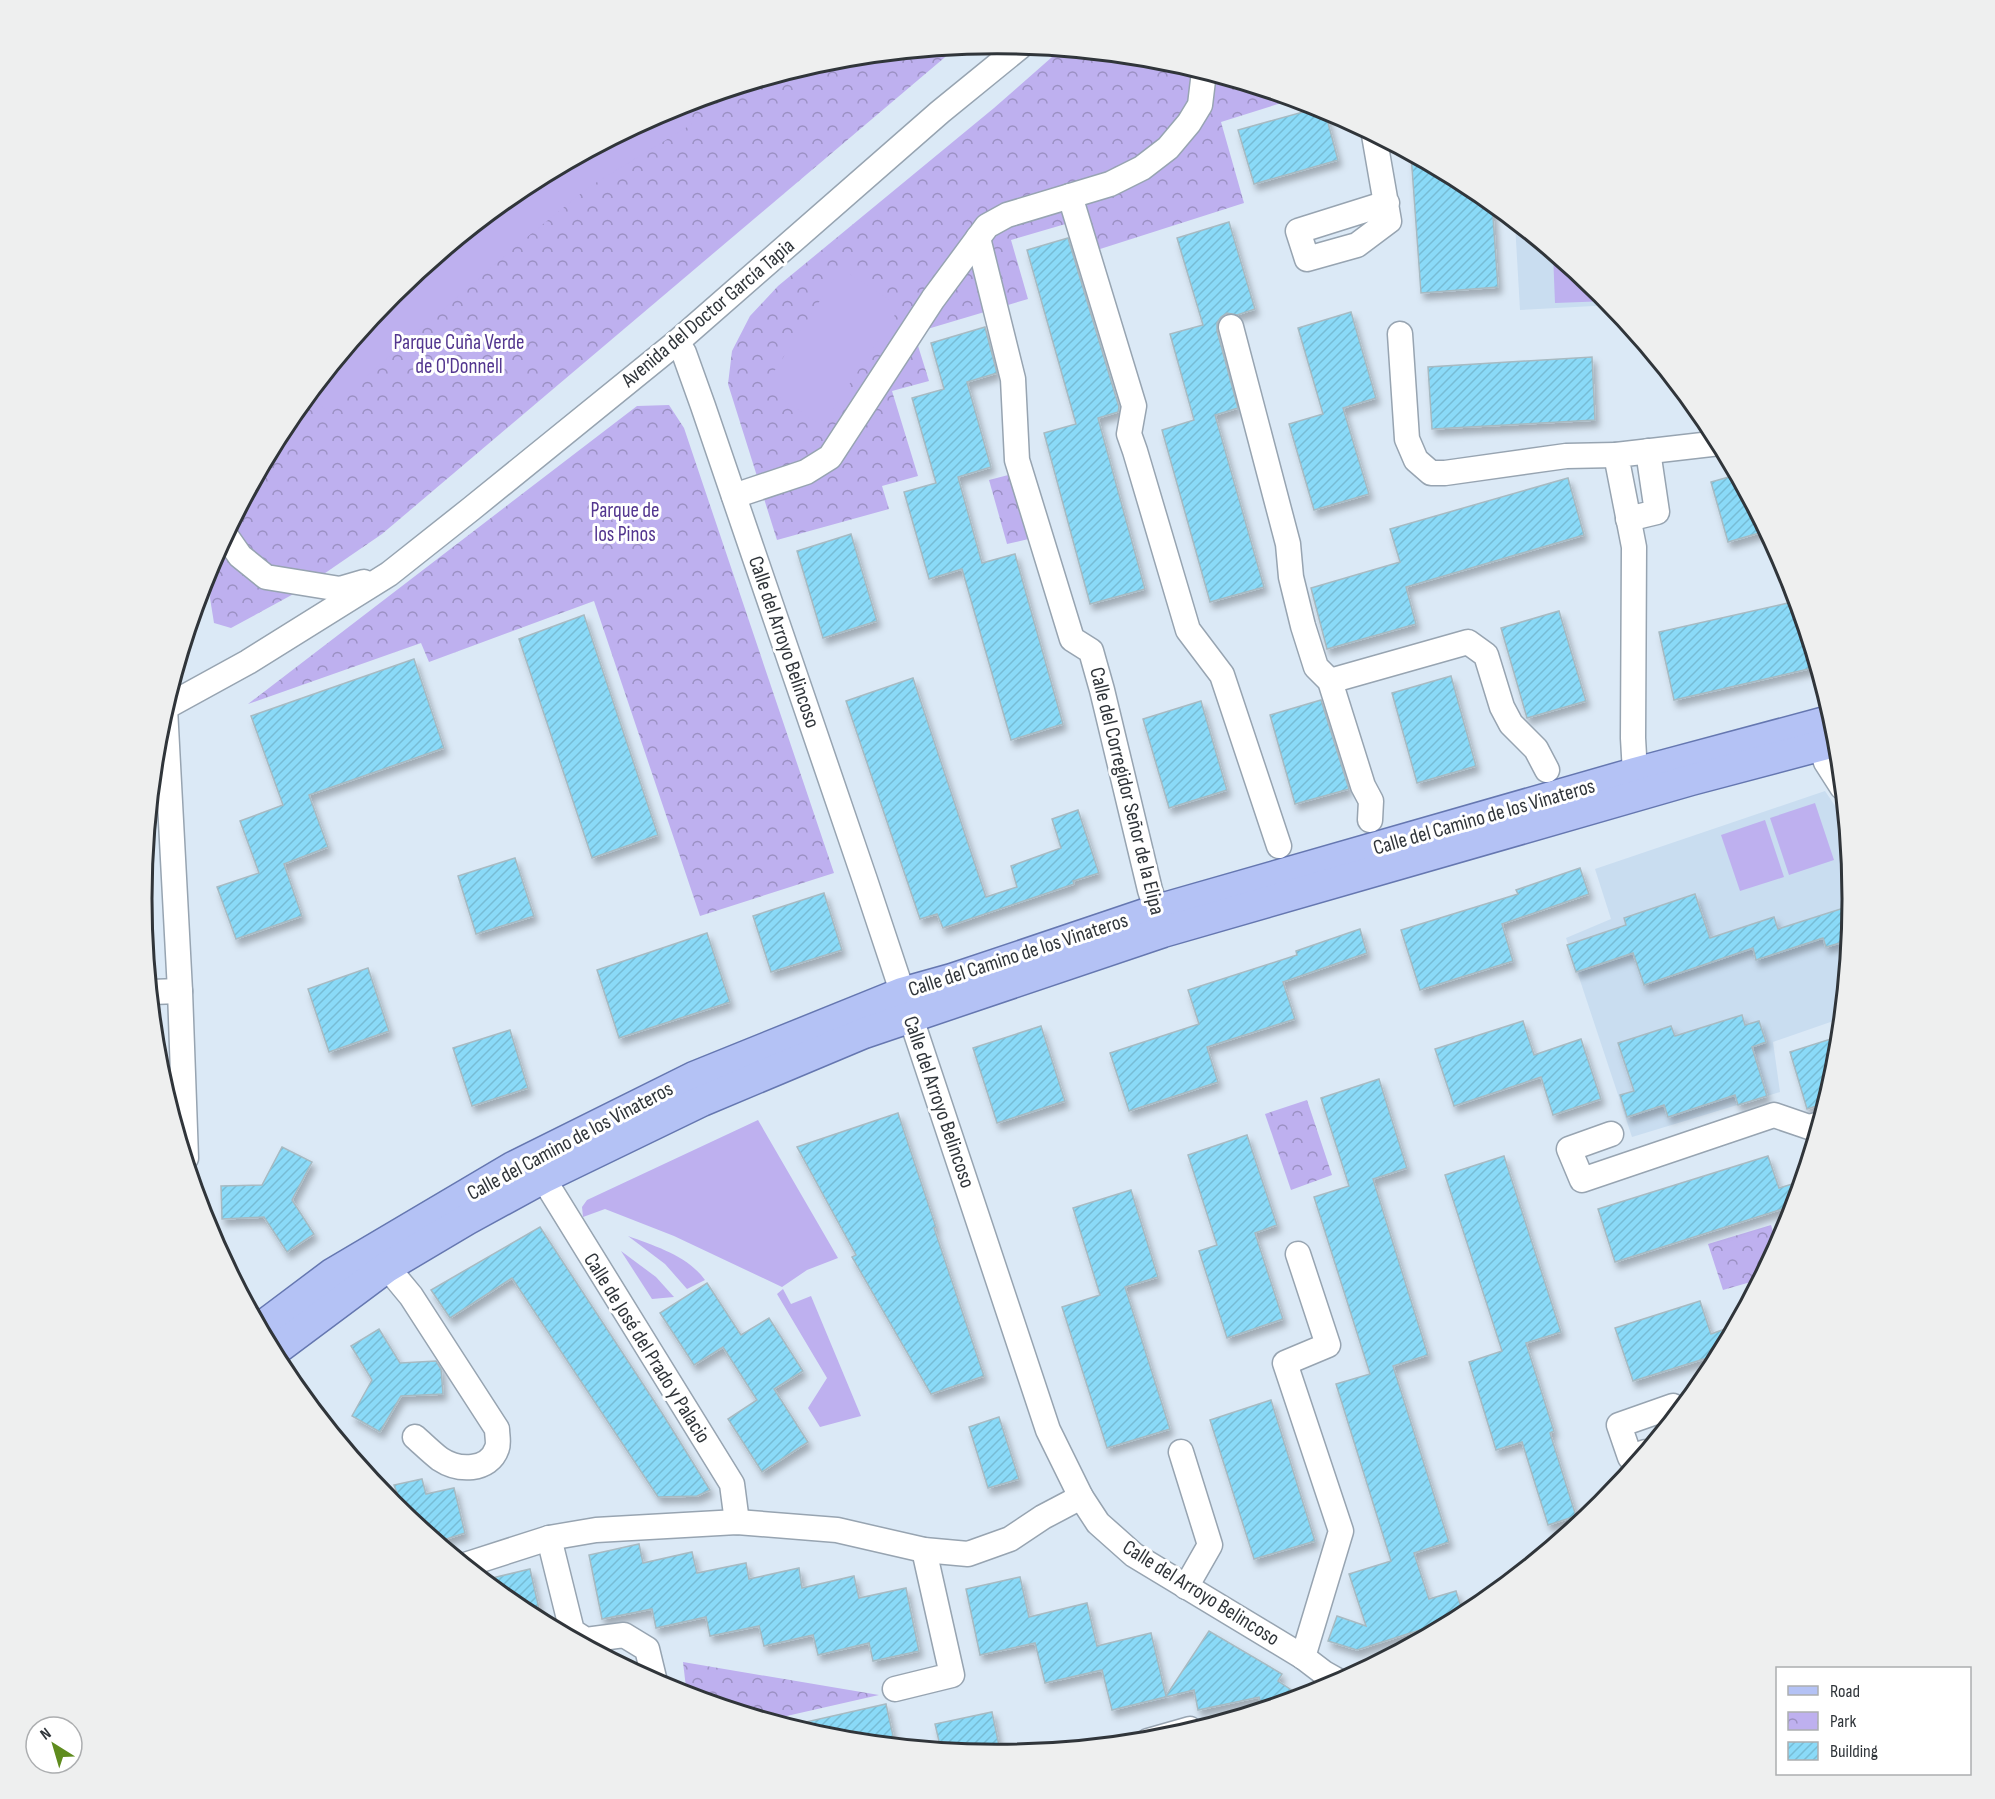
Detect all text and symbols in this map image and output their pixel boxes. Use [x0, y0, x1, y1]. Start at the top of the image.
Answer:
street label: Avenida del Doctor García Tapia [616, 233, 800, 393]
park label: Parque Cuña Verde de O'Donnell [393, 330, 525, 379]
park label: Parque de los Pinos [591, 498, 659, 547]
street label: Calle del Arroyo Belincoso [743, 553, 825, 731]
street label: Calle del Corregidor Señor de la Elipa [1084, 665, 1170, 917]
street label: Calle del Camino de los Vinateros [1370, 773, 1598, 861]
street label: Calle del Camino de los Vinateros [905, 908, 1131, 1002]
street label: Calle del Arroyo Belincoso [898, 1013, 980, 1191]
street label: Calle del Camino de los Vinateros [463, 1076, 677, 1206]
street label: Calle de José del Prado y Palacio [578, 1248, 716, 1448]
street label: Calle del Arroyo Belincoso [1118, 1535, 1284, 1651]
legend [1776, 1667, 1971, 1775]
text: Road [1830, 1681, 1860, 1702]
text: Park [1830, 1711, 1856, 1732]
north arrow [24, 1715, 84, 1775]
text: N [37, 1724, 55, 1744]
text: Building [1830, 1741, 1878, 1762]

